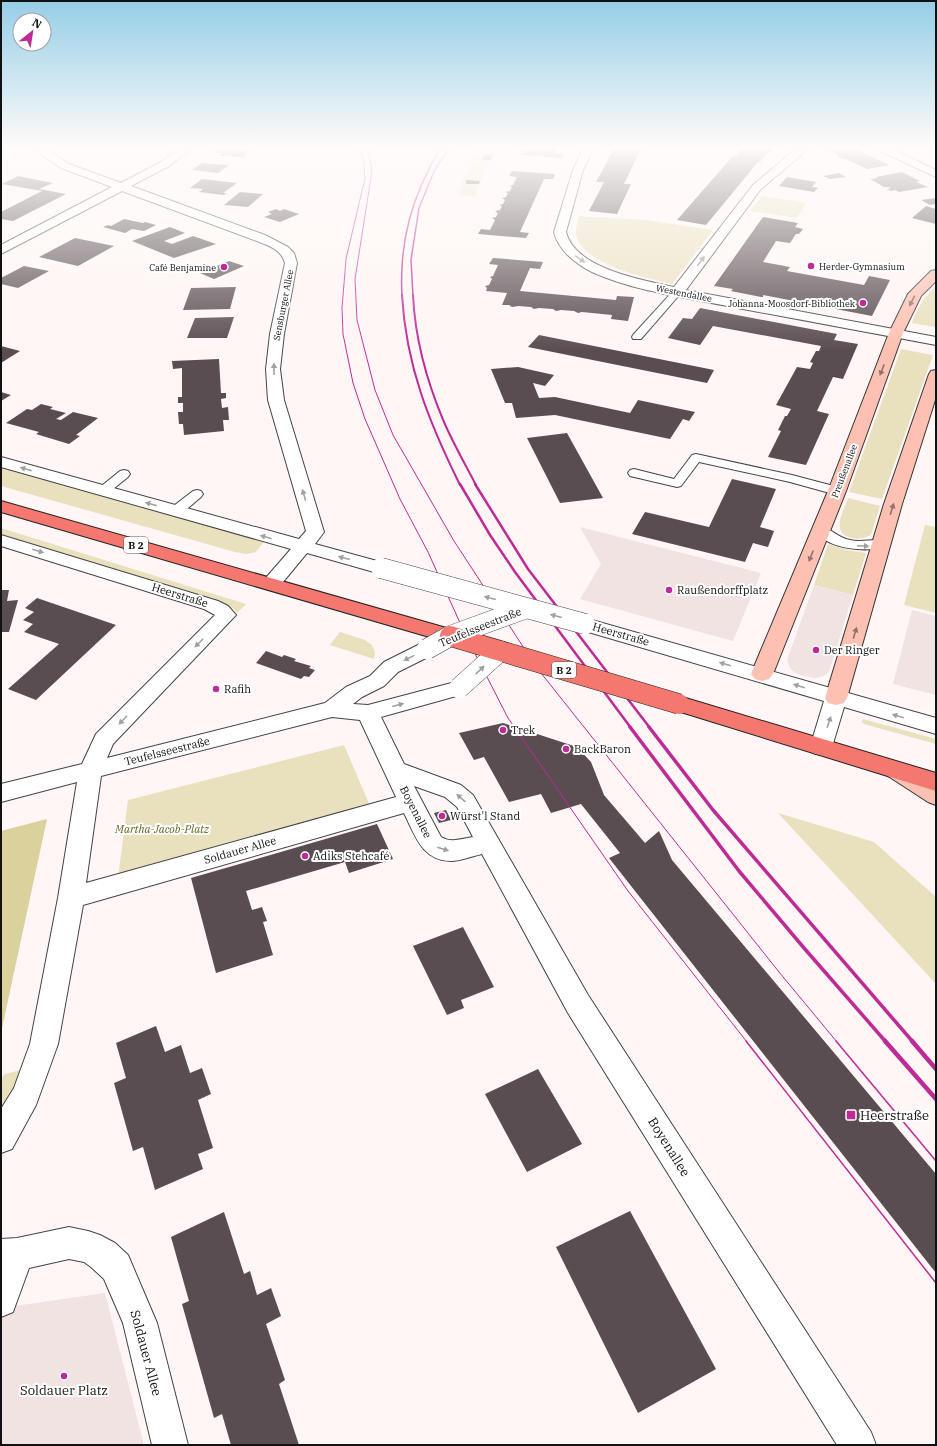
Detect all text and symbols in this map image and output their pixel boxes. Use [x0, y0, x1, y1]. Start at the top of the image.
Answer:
north arrow [12, 12, 52, 52]
text: N [30, 15, 45, 32]
one-way arrow [575, 255, 586, 263]
one-way arrow [696, 255, 705, 266]
marker: Herder-Gymnasium [806, 261, 816, 271]
place label: Herder-Gymnasium [819, 261, 905, 272]
place label: Café Benjamine [149, 262, 216, 273]
marker: Café Benjamine [219, 262, 229, 272]
street label: Sensburger Allee [271, 268, 295, 341]
street label: Westendallee [655, 282, 713, 304]
one-way arrow [909, 295, 915, 306]
place label: Johanna-Moosdorf-Bibliothek [728, 298, 856, 309]
marker: Johanna-Moosdorf-Bibliothek [858, 298, 868, 308]
one-way arrow [271, 362, 277, 375]
one-way arrow [879, 364, 885, 376]
street label: Preußenallee [829, 443, 859, 499]
one-way arrow [19, 466, 31, 472]
one-way arrow [301, 488, 307, 500]
one-way arrow [145, 501, 157, 507]
one-way arrow [889, 503, 895, 515]
one-way arrow [260, 534, 272, 540]
road number: B 2 [124, 537, 148, 553]
one-way arrow [857, 542, 869, 549]
one-way arrow [33, 548, 45, 554]
one-way arrow [807, 551, 813, 563]
one-way arrow [337, 555, 349, 561]
street label: Heerstraße [150, 580, 210, 610]
place label: Raußendorffplatz [677, 583, 768, 597]
marker: Raußendorffplatz [664, 585, 674, 595]
one-way arrow [484, 595, 496, 601]
street label: Teufelsseestraße [437, 604, 523, 650]
one-way arrow [550, 613, 562, 619]
street label: Heerstraße [591, 619, 651, 649]
one-way arrow [852, 627, 858, 639]
one-way arrow [194, 638, 204, 648]
place label: Der Ringer [824, 643, 880, 657]
marker: Der Ringer [811, 645, 821, 655]
one-way arrow [403, 655, 415, 661]
one-way arrow [718, 661, 730, 667]
road number: B 2 [552, 662, 576, 678]
one-way arrow [475, 665, 485, 674]
place label: Rafih [224, 682, 251, 696]
one-way arrow [793, 683, 805, 689]
marker: Rafih [211, 684, 221, 694]
one-way arrow [392, 702, 404, 708]
one-way arrow [892, 712, 905, 718]
one-way arrow [119, 715, 128, 725]
one-way arrow [826, 716, 832, 728]
place label: Trek [511, 723, 536, 737]
marker: Trek [498, 725, 508, 735]
street label: Teufelsseestraße [123, 734, 211, 768]
place label: BackBaron [574, 742, 631, 756]
marker: BackBaron [561, 744, 571, 754]
street label: Boyenallee [397, 784, 435, 840]
one-way arrow [456, 793, 466, 802]
place label: Würst'l Stand [450, 809, 521, 823]
marker: Würst'l Stand [437, 811, 447, 821]
park label: Martha-Jacob-Platz [114, 822, 210, 836]
street label: Soldauer Allee [202, 833, 278, 867]
one-way arrow [437, 846, 449, 852]
place label: Adiks Stehcafé [313, 849, 389, 863]
marker: Adiks Stehcafé [300, 851, 310, 861]
place label: Heerstraße [860, 1107, 929, 1124]
marker: Heerstraße [845, 1109, 857, 1121]
street label: Boyenallee [644, 1114, 694, 1180]
street label: Soldauer Allee [126, 1308, 166, 1398]
marker: Soldauer Platz [59, 1371, 69, 1381]
place label: Soldauer Platz [20, 1382, 108, 1399]

